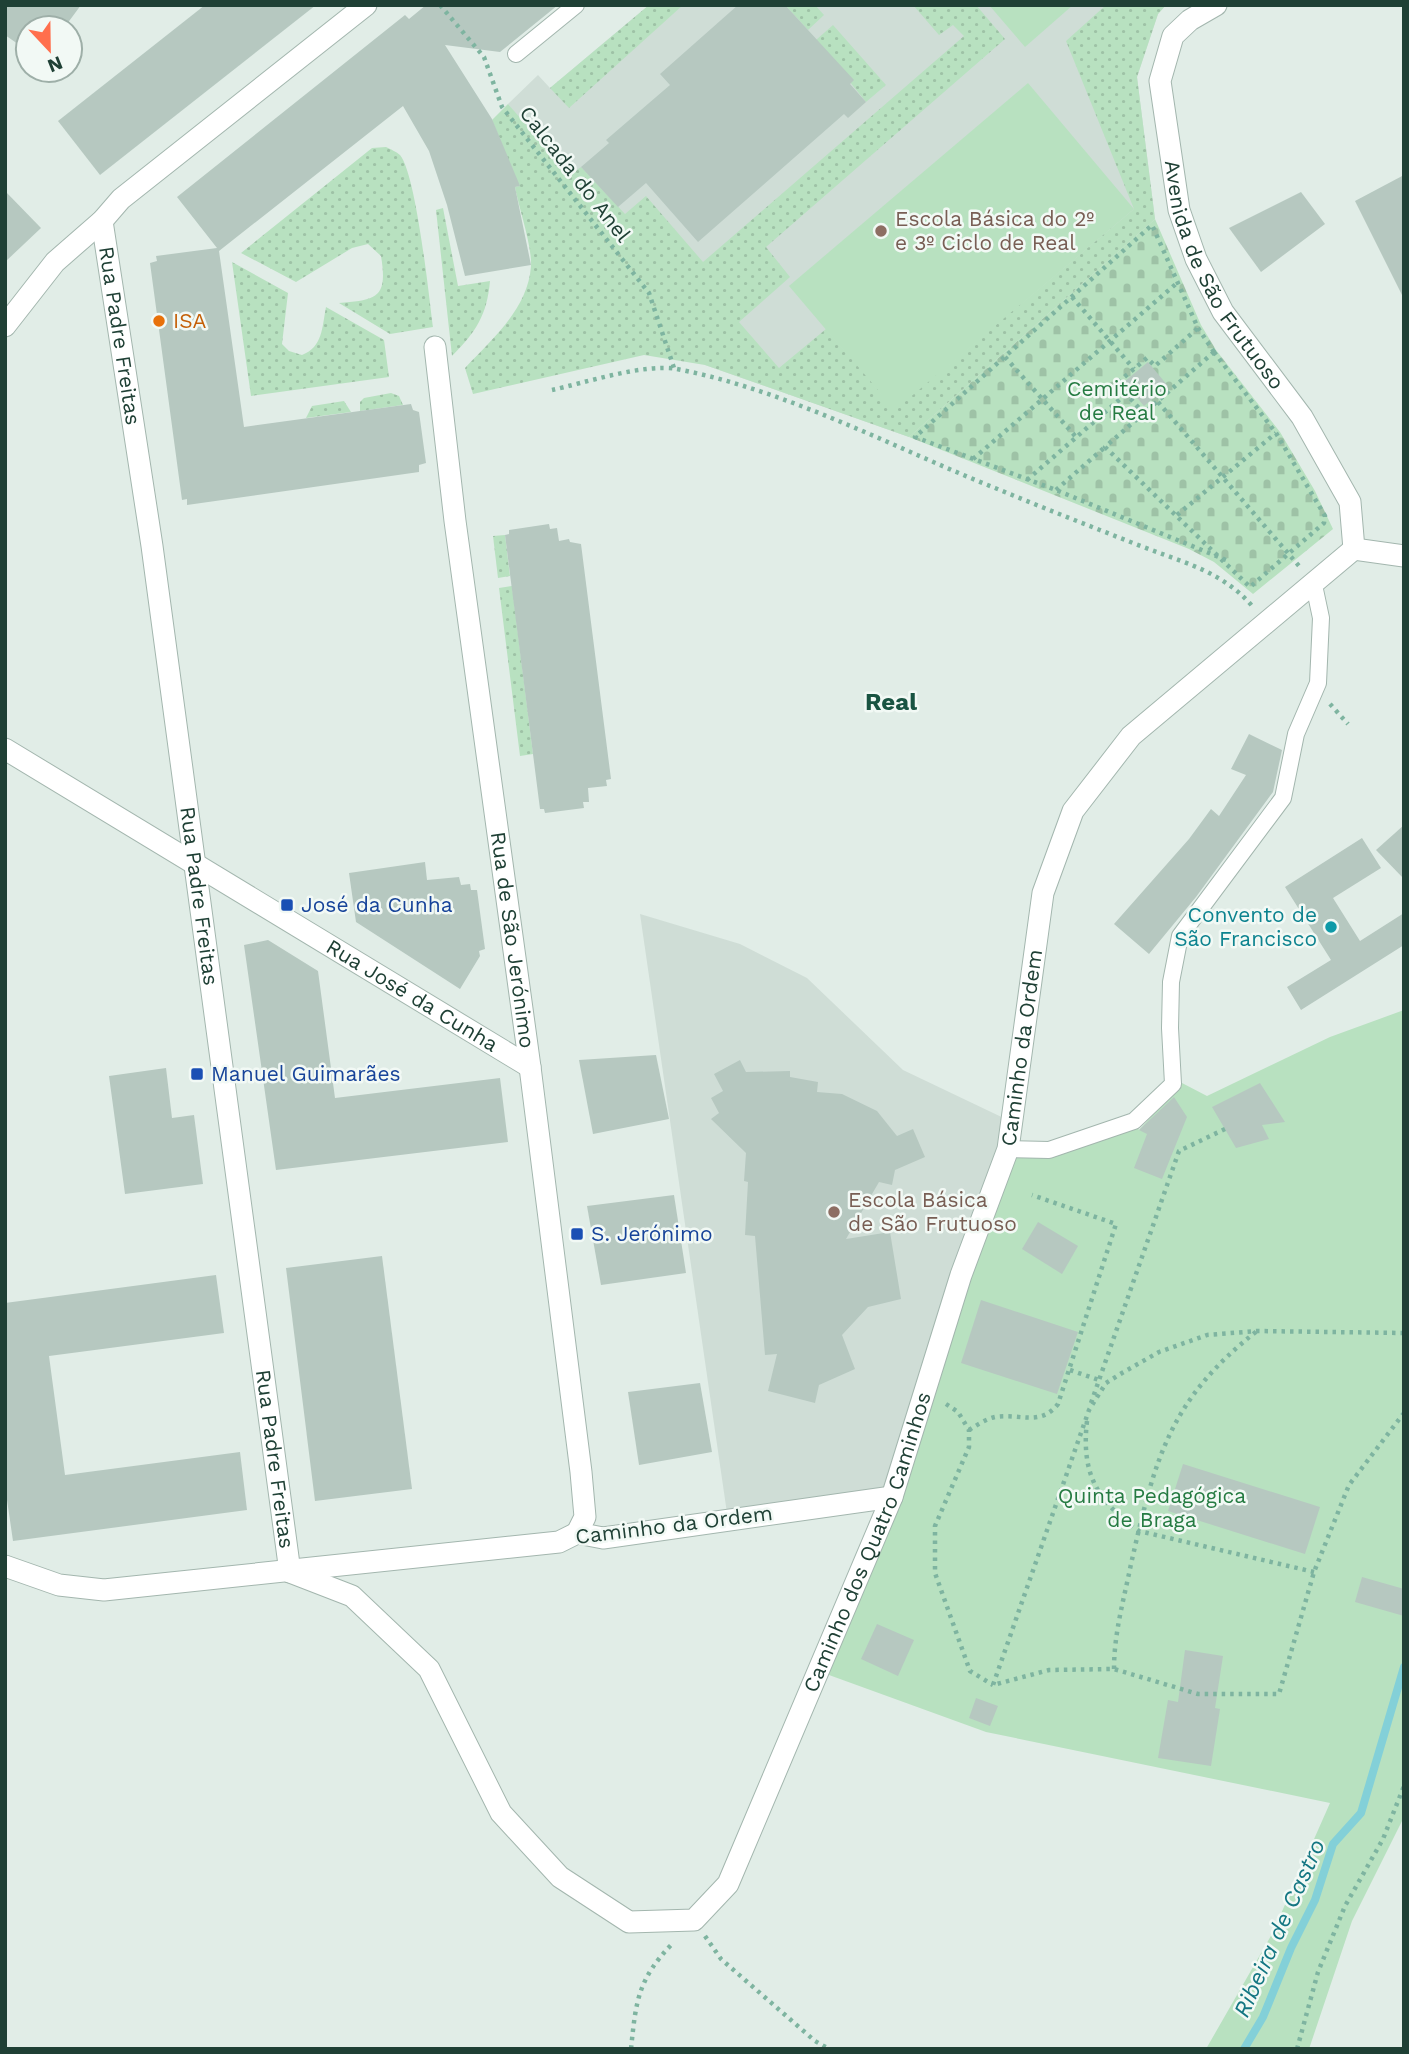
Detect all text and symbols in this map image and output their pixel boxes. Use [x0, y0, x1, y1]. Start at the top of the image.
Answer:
north arrow [14, 14, 84, 84]
text: N [44, 51, 66, 78]
street label: Calcada do Anel [515, 101, 637, 247]
street label: Avenida de São Frutuoso [1160, 158, 1290, 394]
place label: Escola Básica do 2º e 3º Ciclo de Real [895, 206, 1095, 255]
marker: Escola Básica do 2º e 3º Ciclo de Real [873, 223, 889, 239]
street label: Rua Padre Freitas [94, 245, 146, 427]
place label: ISA [173, 308, 206, 333]
marker: ISA [151, 313, 167, 329]
park label: Cemitério de Real [1067, 376, 1167, 425]
district label: Real [865, 688, 917, 716]
street label: Rua Padre Freitas [175, 805, 224, 987]
street label: Rua de São Jerónimo [486, 830, 540, 1050]
place label: José da Cunha [301, 892, 453, 917]
marker: José da Cunha [279, 897, 295, 913]
place label: Convento de São Francisco [1174, 902, 1317, 951]
marker: Convento de São Francisco [1323, 919, 1339, 935]
street label: Rua José da Cunha [322, 934, 503, 1057]
street label: Caminho da Ordem [996, 948, 1047, 1148]
place label: Manuel Guimarães [211, 1061, 401, 1086]
marker: Manuel Guimarães [189, 1066, 205, 1082]
place label: Escola Básica de São Frutuoso [848, 1187, 1017, 1236]
marker: Escola Básica de São Frutuoso [826, 1204, 842, 1220]
place label: S. Jerónimo [591, 1221, 713, 1246]
marker: S. Jerónimo [569, 1226, 585, 1242]
street label: Rua Padre Freitas [251, 1368, 300, 1550]
street label: Caminho dos Quatro Caminhos [798, 1389, 936, 1696]
park label: Quinta Pedagógica de Braga [1058, 1483, 1246, 1532]
street label: Caminho da Ordem [574, 1500, 774, 1549]
water label: Ribeira de Castro [1228, 1835, 1331, 2021]

